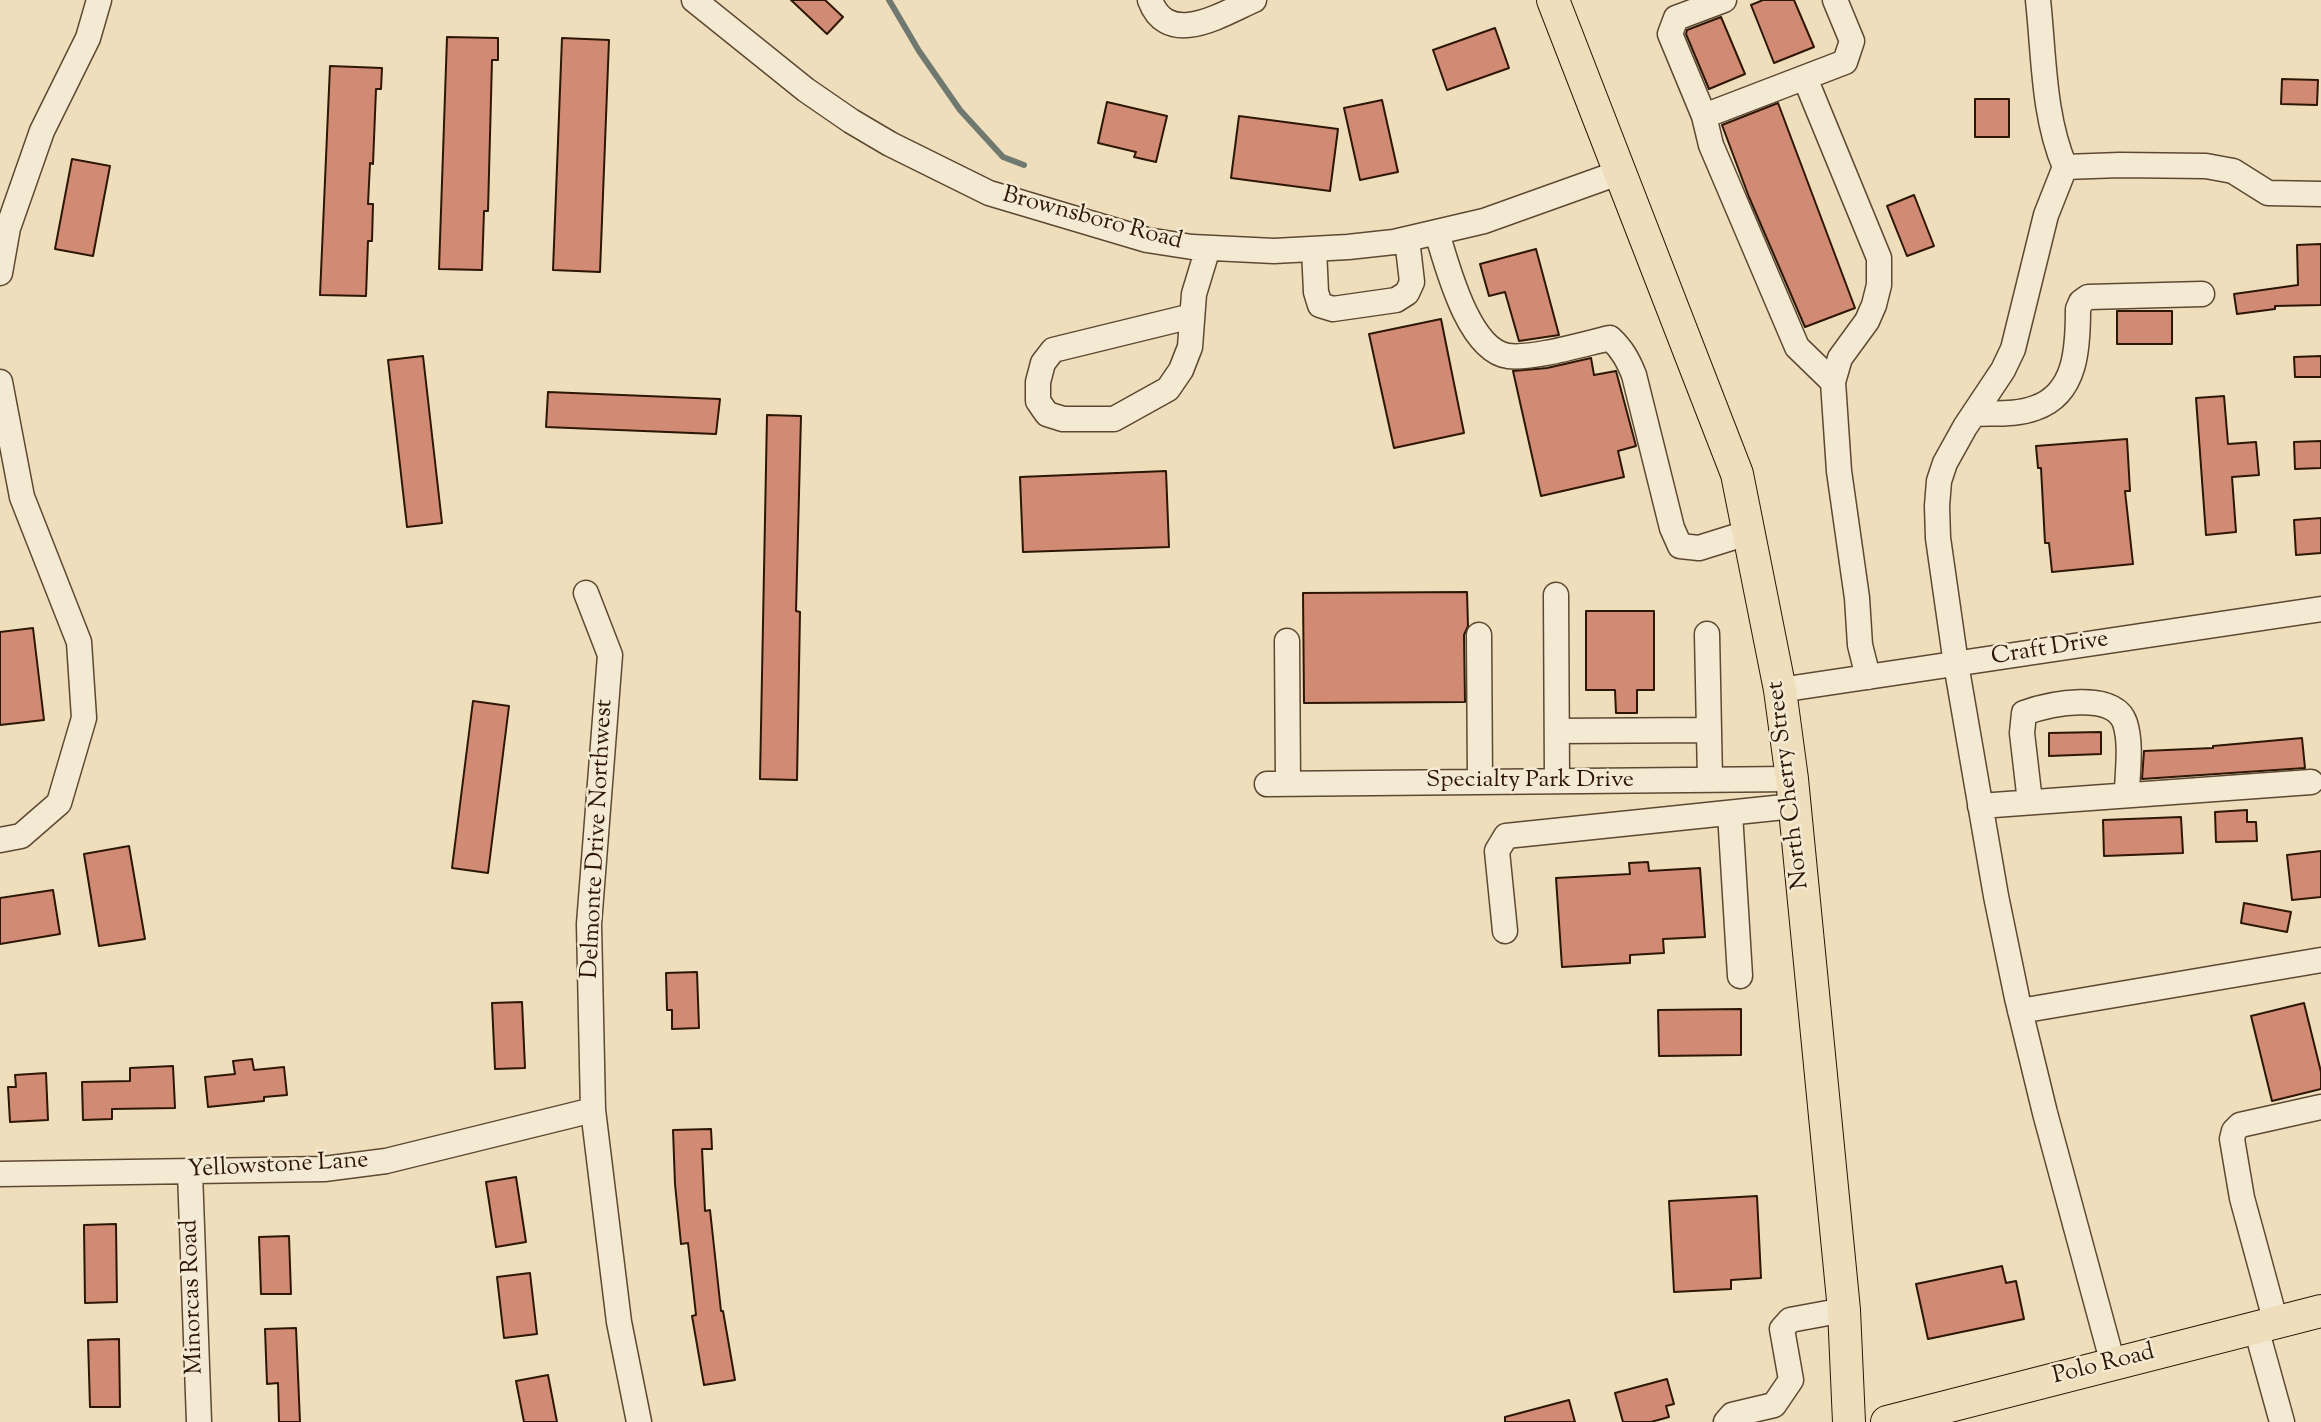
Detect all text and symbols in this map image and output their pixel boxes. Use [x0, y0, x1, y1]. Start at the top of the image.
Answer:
street label: Brownsboro Road [999, 182, 1185, 258]
street label: Craft Drive [1989, 627, 2111, 673]
street label: North Cherry Street [1763, 679, 1817, 891]
street label: Delmonte Drive Northwest [577, 698, 621, 980]
street label: Specialty Park Drive [1426, 768, 1634, 796]
street label: Yellowstone Lane [187, 1148, 369, 1186]
street label: Minorcas Road [177, 1219, 211, 1375]
street label: Polo Road [2050, 1339, 2158, 1393]

